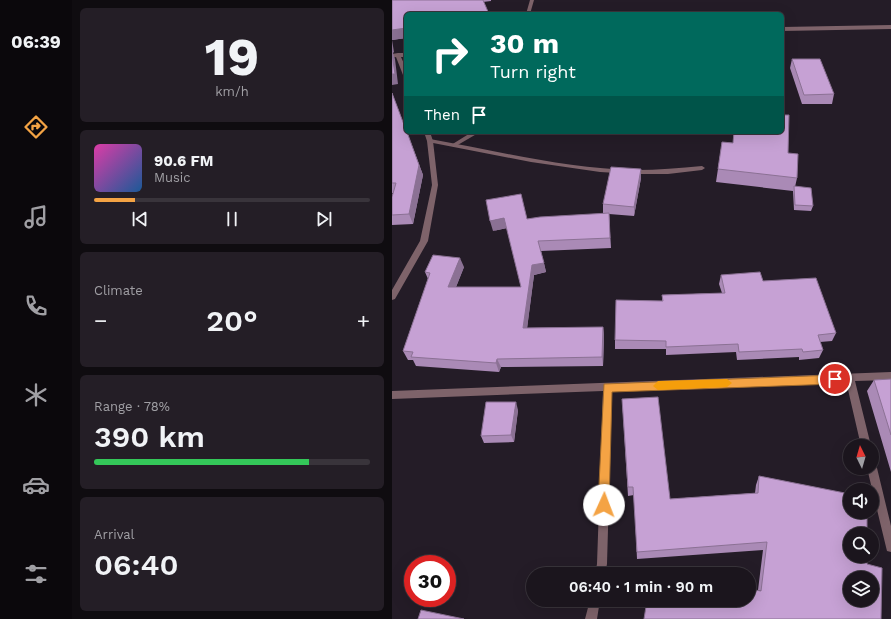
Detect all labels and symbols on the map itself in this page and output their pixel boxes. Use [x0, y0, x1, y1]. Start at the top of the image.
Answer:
pin [818, 362, 852, 396]
north arrow [843, 439, 879, 475]
position arrow [583, 484, 625, 526]
speed limit sign: 30 [404, 555, 456, 607]

